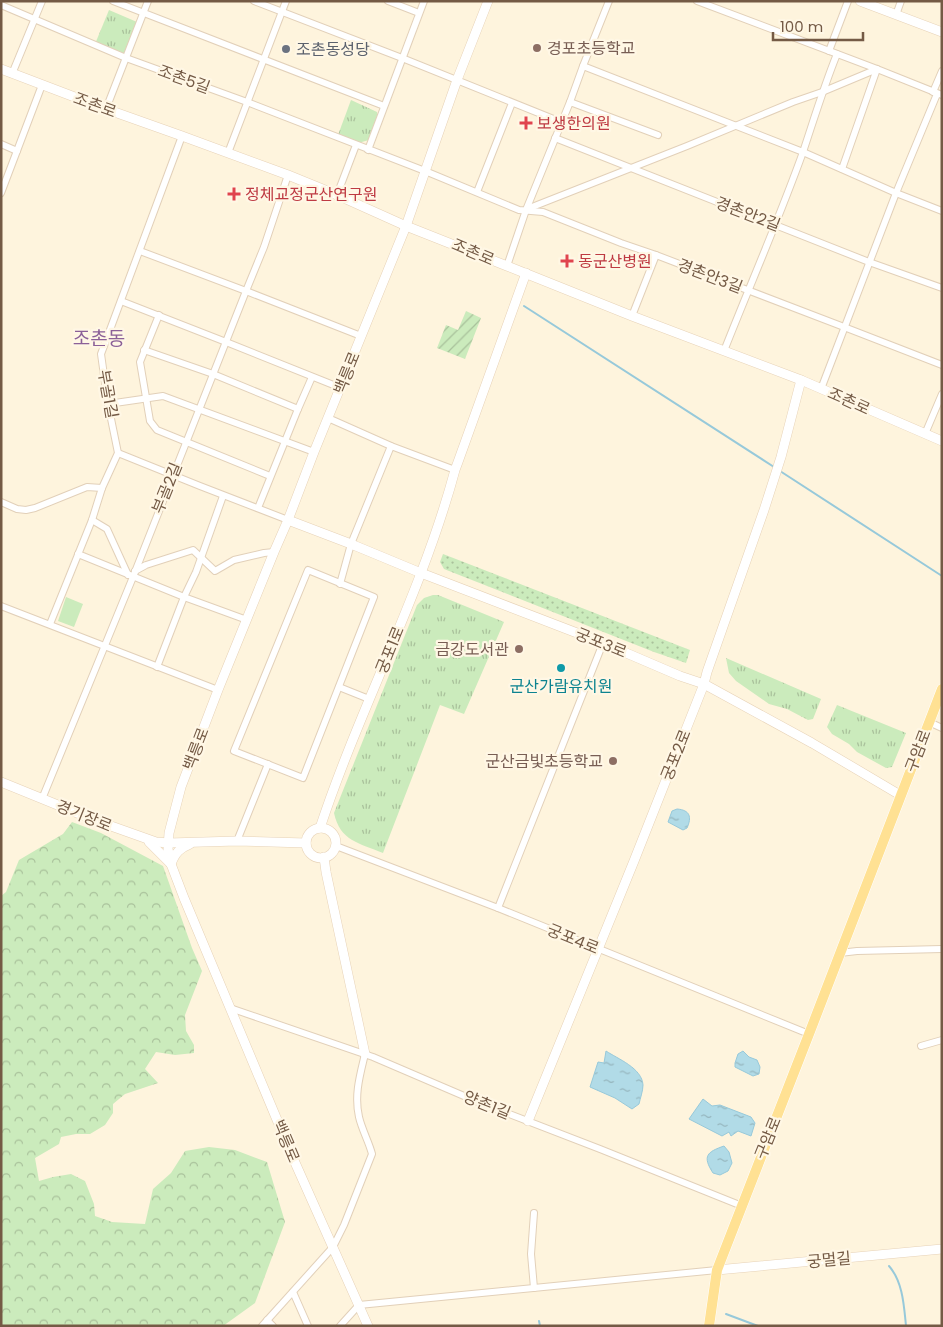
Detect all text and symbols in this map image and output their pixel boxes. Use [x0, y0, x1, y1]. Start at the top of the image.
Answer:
scale bar [773, 10, 863, 42]
text: 100 m [780, 16, 823, 37]
place label: 경포초등학교 [547, 37, 635, 60]
place label: 조촌동성당 [296, 38, 370, 61]
marker: 경포초등학교 [531, 42, 543, 54]
marker: 조촌동성당 [280, 43, 292, 55]
street label: 조촌5길 [155, 59, 213, 99]
street label: 조촌로 [70, 87, 120, 123]
place label: 보생한의원 [537, 112, 611, 135]
marker: 보생한의원 [519, 116, 533, 130]
place label: 정체교정군산연구원 [245, 183, 377, 206]
marker: 정체교정군산연구원 [227, 187, 241, 201]
street label: 경촌안2길 [712, 191, 784, 237]
street label: 조촌로 [448, 233, 498, 271]
place label: 동군산병원 [578, 250, 652, 273]
street label: 경촌안3길 [674, 253, 746, 299]
marker: 동군산병원 [560, 254, 574, 268]
district label: 조촌동 [73, 325, 125, 352]
street label: 백릉로 [328, 348, 366, 398]
street label: 부골1길 [92, 368, 124, 420]
street label: 조촌로 [824, 382, 874, 421]
street label: 부골2길 [146, 459, 188, 517]
street label: 궁포3로 [572, 622, 630, 664]
street label: 궁포1로 [370, 623, 410, 677]
place label: 금강도서관 [435, 638, 509, 661]
marker: 금강도서관 [513, 643, 525, 655]
marker: 군산가람유치원 [555, 662, 567, 674]
place label: 군산가람유치원 [509, 675, 613, 698]
street label: 백릉로 [177, 724, 215, 774]
street label: 궁포2로 [655, 726, 697, 784]
street label: 구암로 [899, 726, 937, 776]
place label: 군산금빛초등학교 [485, 750, 603, 773]
marker: 군산금빛초등학교 [607, 755, 619, 767]
street label: 경기장로 [52, 794, 116, 838]
street label: 궁포4로 [544, 918, 603, 960]
street label: 양촌1길 [460, 1085, 514, 1125]
street label: 구암로 [749, 1113, 787, 1163]
street label: 백릉로 [267, 1116, 305, 1166]
street label: 궁멀길 [806, 1247, 852, 1273]

